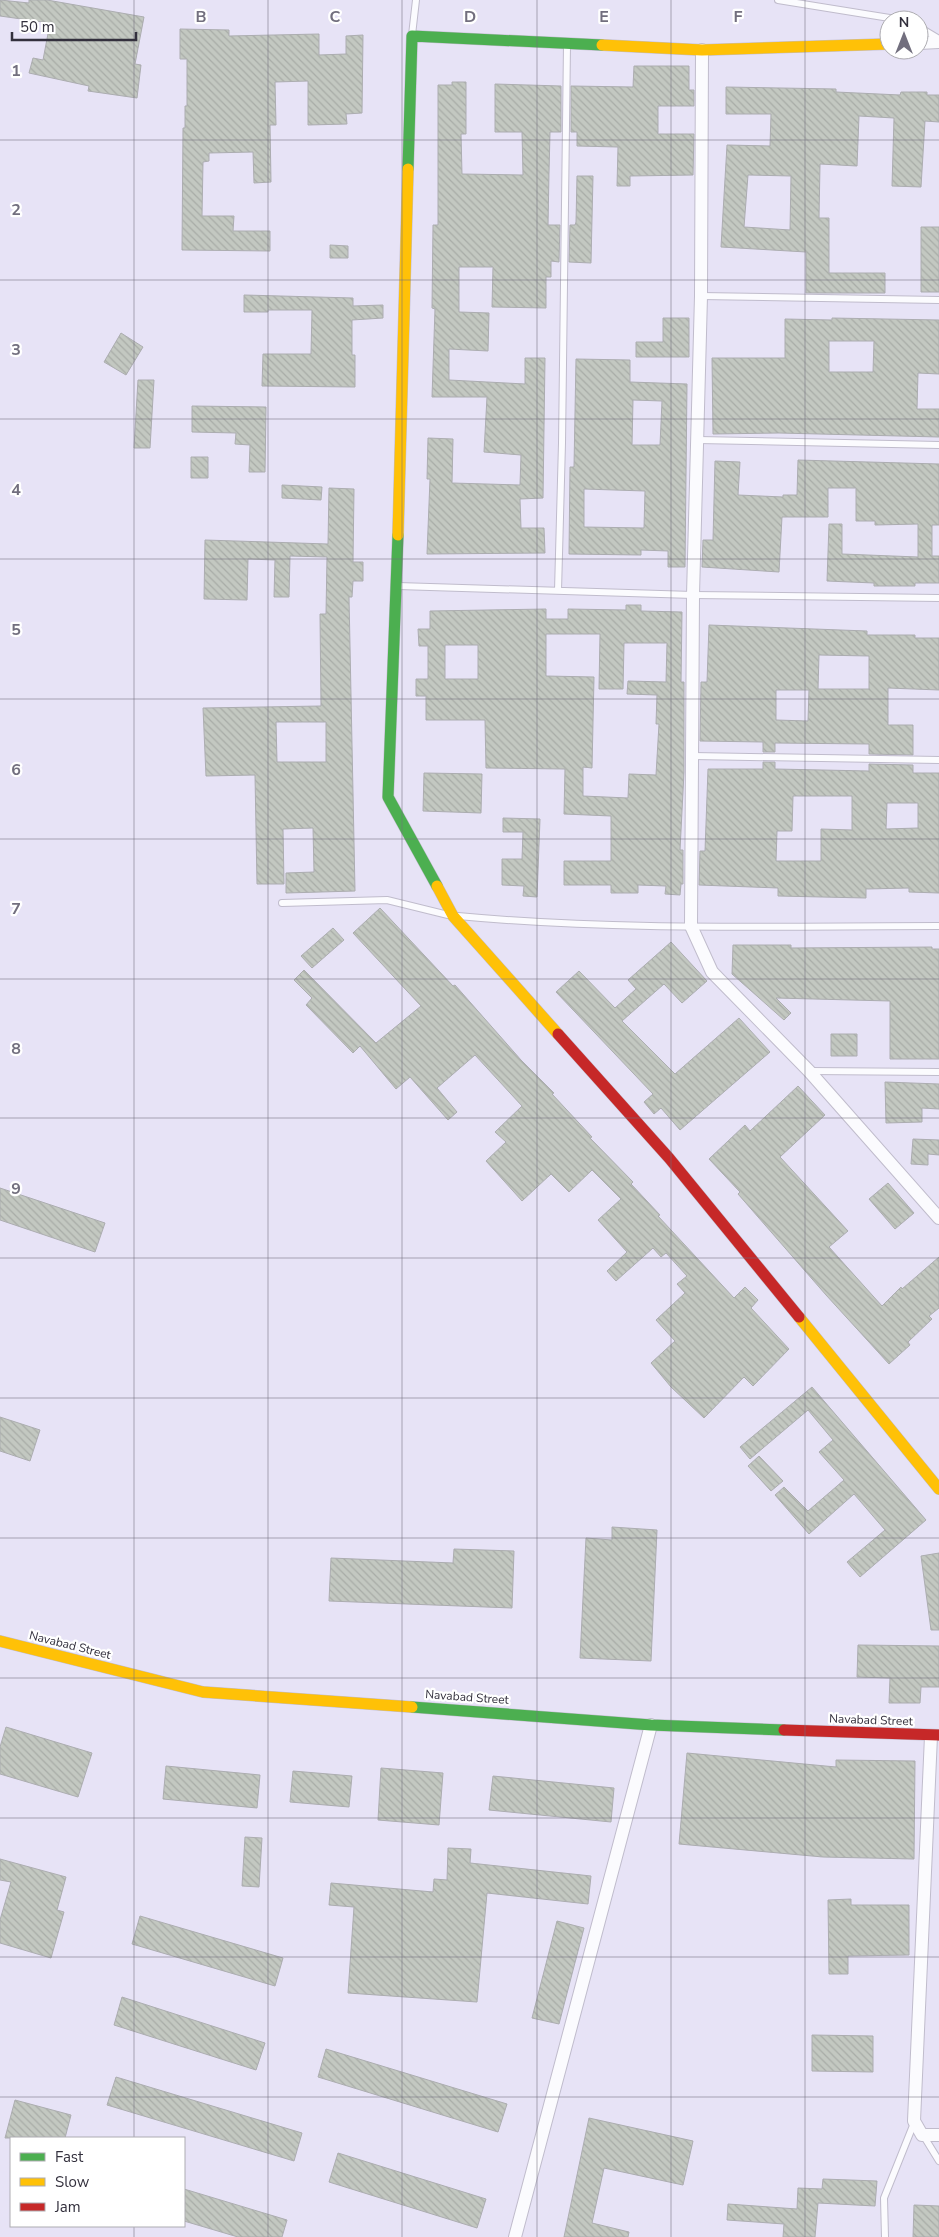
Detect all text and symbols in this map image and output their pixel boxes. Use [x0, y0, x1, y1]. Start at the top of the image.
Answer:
text: B [195, 6, 207, 28]
text: C [330, 6, 341, 28]
text: D [464, 6, 476, 28]
text: E [599, 6, 609, 28]
text: F [734, 6, 743, 28]
scale bar [12, 10, 136, 42]
north arrow [879, 10, 929, 60]
text: N [899, 13, 909, 32]
text: 50 m [20, 17, 55, 37]
text: 1 [11, 60, 21, 82]
text: 2 [11, 199, 21, 221]
text: 3 [11, 339, 21, 361]
text: 4 [11, 479, 21, 501]
text: 5 [11, 619, 21, 641]
text: 6 [11, 759, 21, 781]
text: 7 [11, 898, 21, 920]
text: 8 [11, 1038, 21, 1060]
text: 9 [11, 1178, 21, 1200]
street label: Navabad Street [27, 1627, 113, 1663]
street label: Navabad Street [425, 1686, 510, 1708]
street label: Navabad Street [829, 1711, 914, 1729]
legend [10, 2137, 185, 2227]
text: Fast [55, 2147, 84, 2167]
text: Slow [55, 2172, 90, 2192]
text: Jam [54, 2197, 81, 2217]

